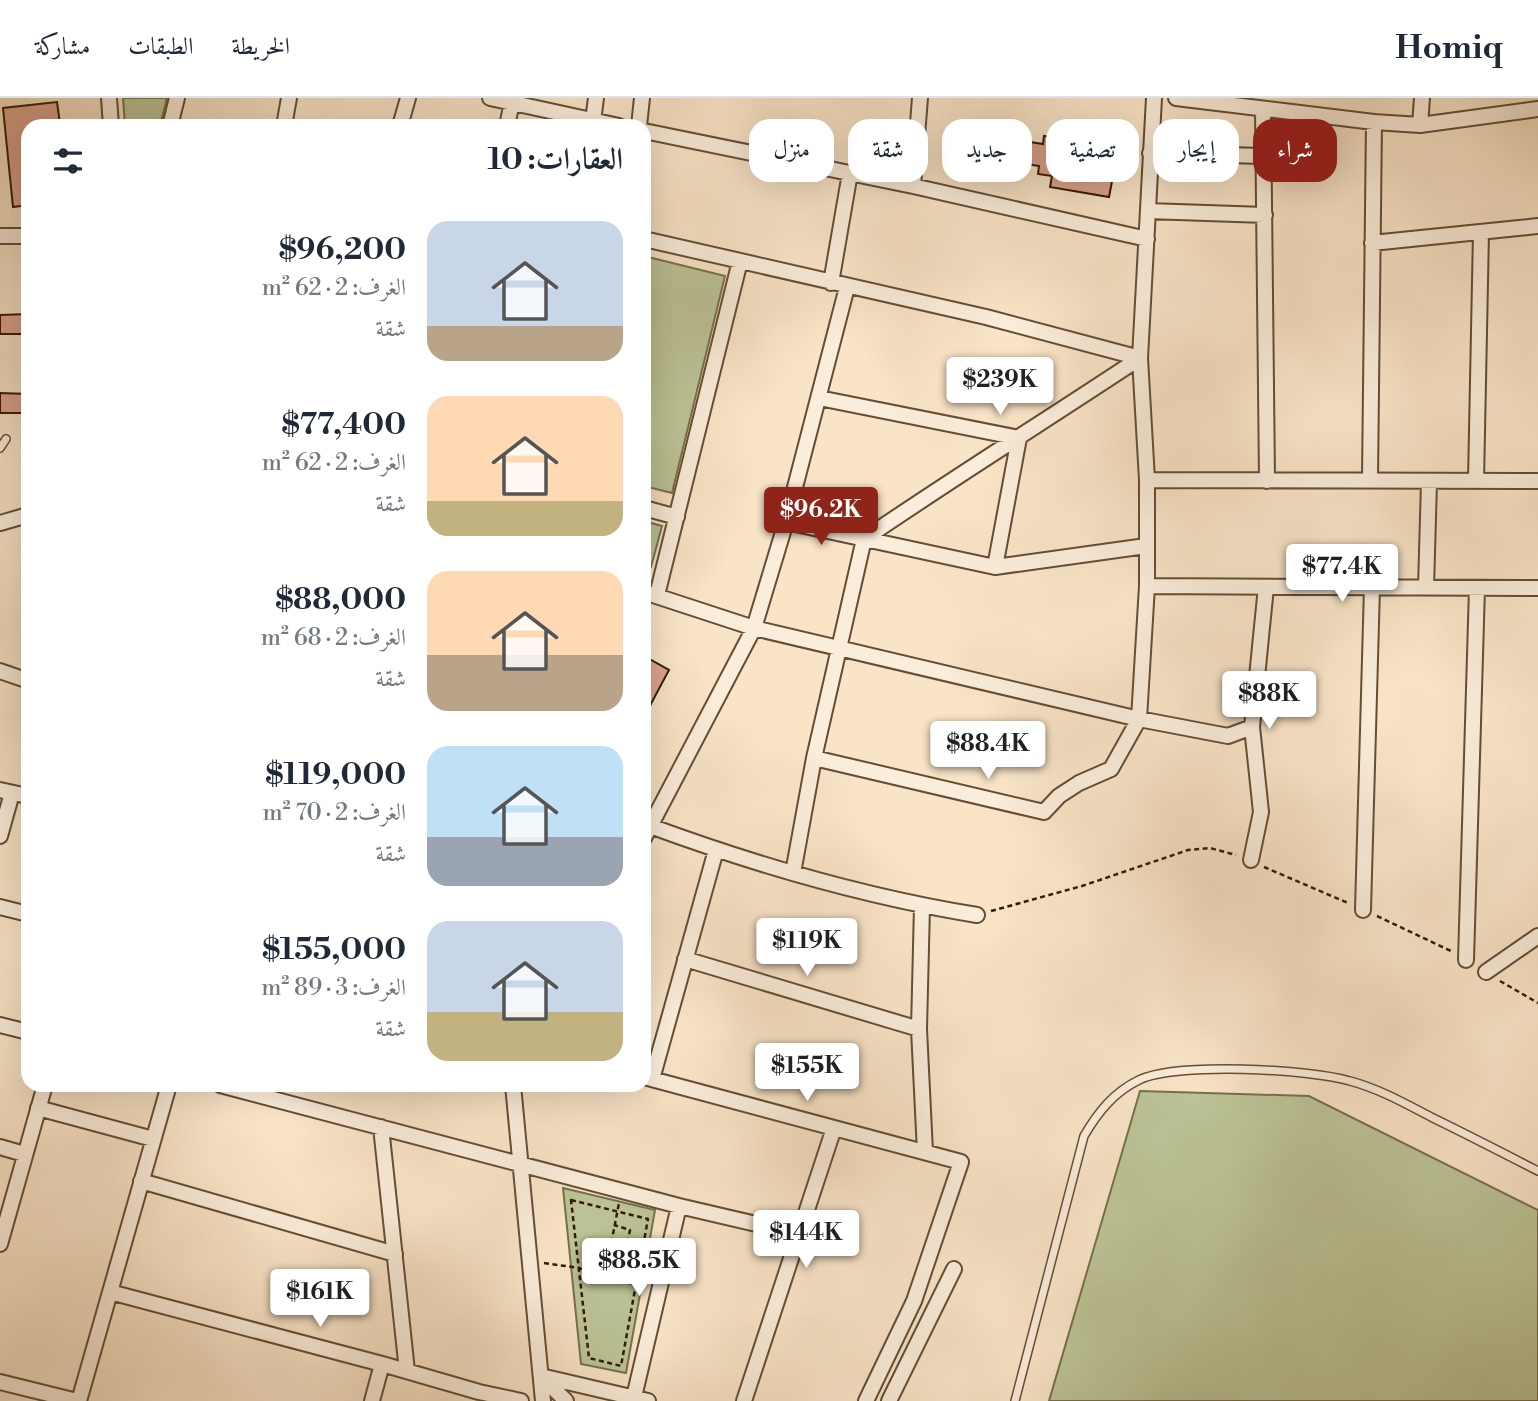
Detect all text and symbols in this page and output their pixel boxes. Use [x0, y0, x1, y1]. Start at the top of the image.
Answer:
text: Homiq [1395, 28, 1503, 69]
text: مشاركة [35, 32, 90, 62]
text: الطبقات [128, 32, 194, 62]
text: الخريطة [232, 32, 290, 62]
chip: منزل [749, 119, 834, 182]
chip: شقة [848, 119, 928, 182]
chip: جديد [942, 119, 1032, 182]
chip: تصفية [1046, 119, 1139, 182]
chip: إيجار [1153, 119, 1239, 182]
chip: شراء [1253, 119, 1337, 182]
text: العقارات: 10 [488, 141, 623, 179]
icon: filters [49, 142, 87, 180]
text: $96,200 [279, 231, 406, 269]
icon: home [483, 249, 567, 333]
text: الغرف: 2 · 62 m² [262, 274, 406, 302]
text: شقة [376, 315, 406, 343]
pin: $239K [951, 358, 1049, 417]
text: $239K [962, 366, 1038, 394]
text: $77,400 [282, 406, 406, 444]
icon: home [483, 424, 567, 508]
text: الغرف: 2 · 62 m² [262, 449, 406, 477]
pin: $96.2K [764, 488, 878, 547]
text: شقة [376, 490, 406, 518]
text: $96.2K [780, 496, 862, 524]
pin: $77.4K [1285, 545, 1399, 604]
text: $77.4K [1302, 553, 1382, 581]
text: $88,000 [275, 581, 406, 619]
icon: home [483, 599, 567, 683]
text: الغرف: 2 · 68 m² [261, 624, 406, 652]
text: شقة [376, 665, 406, 693]
pin: $88K [1228, 672, 1310, 731]
text: $88K [1238, 680, 1300, 708]
pin: $88.4K [931, 722, 1045, 781]
text: $88.4K [946, 730, 1030, 758]
text: $119,000 [265, 756, 406, 794]
icon: home [483, 774, 567, 858]
text: الغرف: 2 · 70 m² [262, 799, 406, 827]
text: شقة [376, 840, 406, 868]
pin: $119K [758, 918, 856, 978]
text: $119K [772, 927, 842, 955]
text: $155,000 [262, 931, 406, 969]
icon: home [483, 949, 567, 1033]
text: الغرف: 3 · 89 m² [261, 974, 406, 1002]
text: شقة [376, 1015, 406, 1043]
pin: $155K [758, 1044, 856, 1103]
text: $155K [771, 1052, 843, 1080]
pin: $144K [757, 1210, 855, 1270]
text: $144K [769, 1219, 843, 1247]
pin: $88.5K [582, 1238, 696, 1298]
text: $88.5K [598, 1247, 680, 1275]
pin: $161K [271, 1270, 369, 1329]
text: $161K [286, 1278, 354, 1306]

